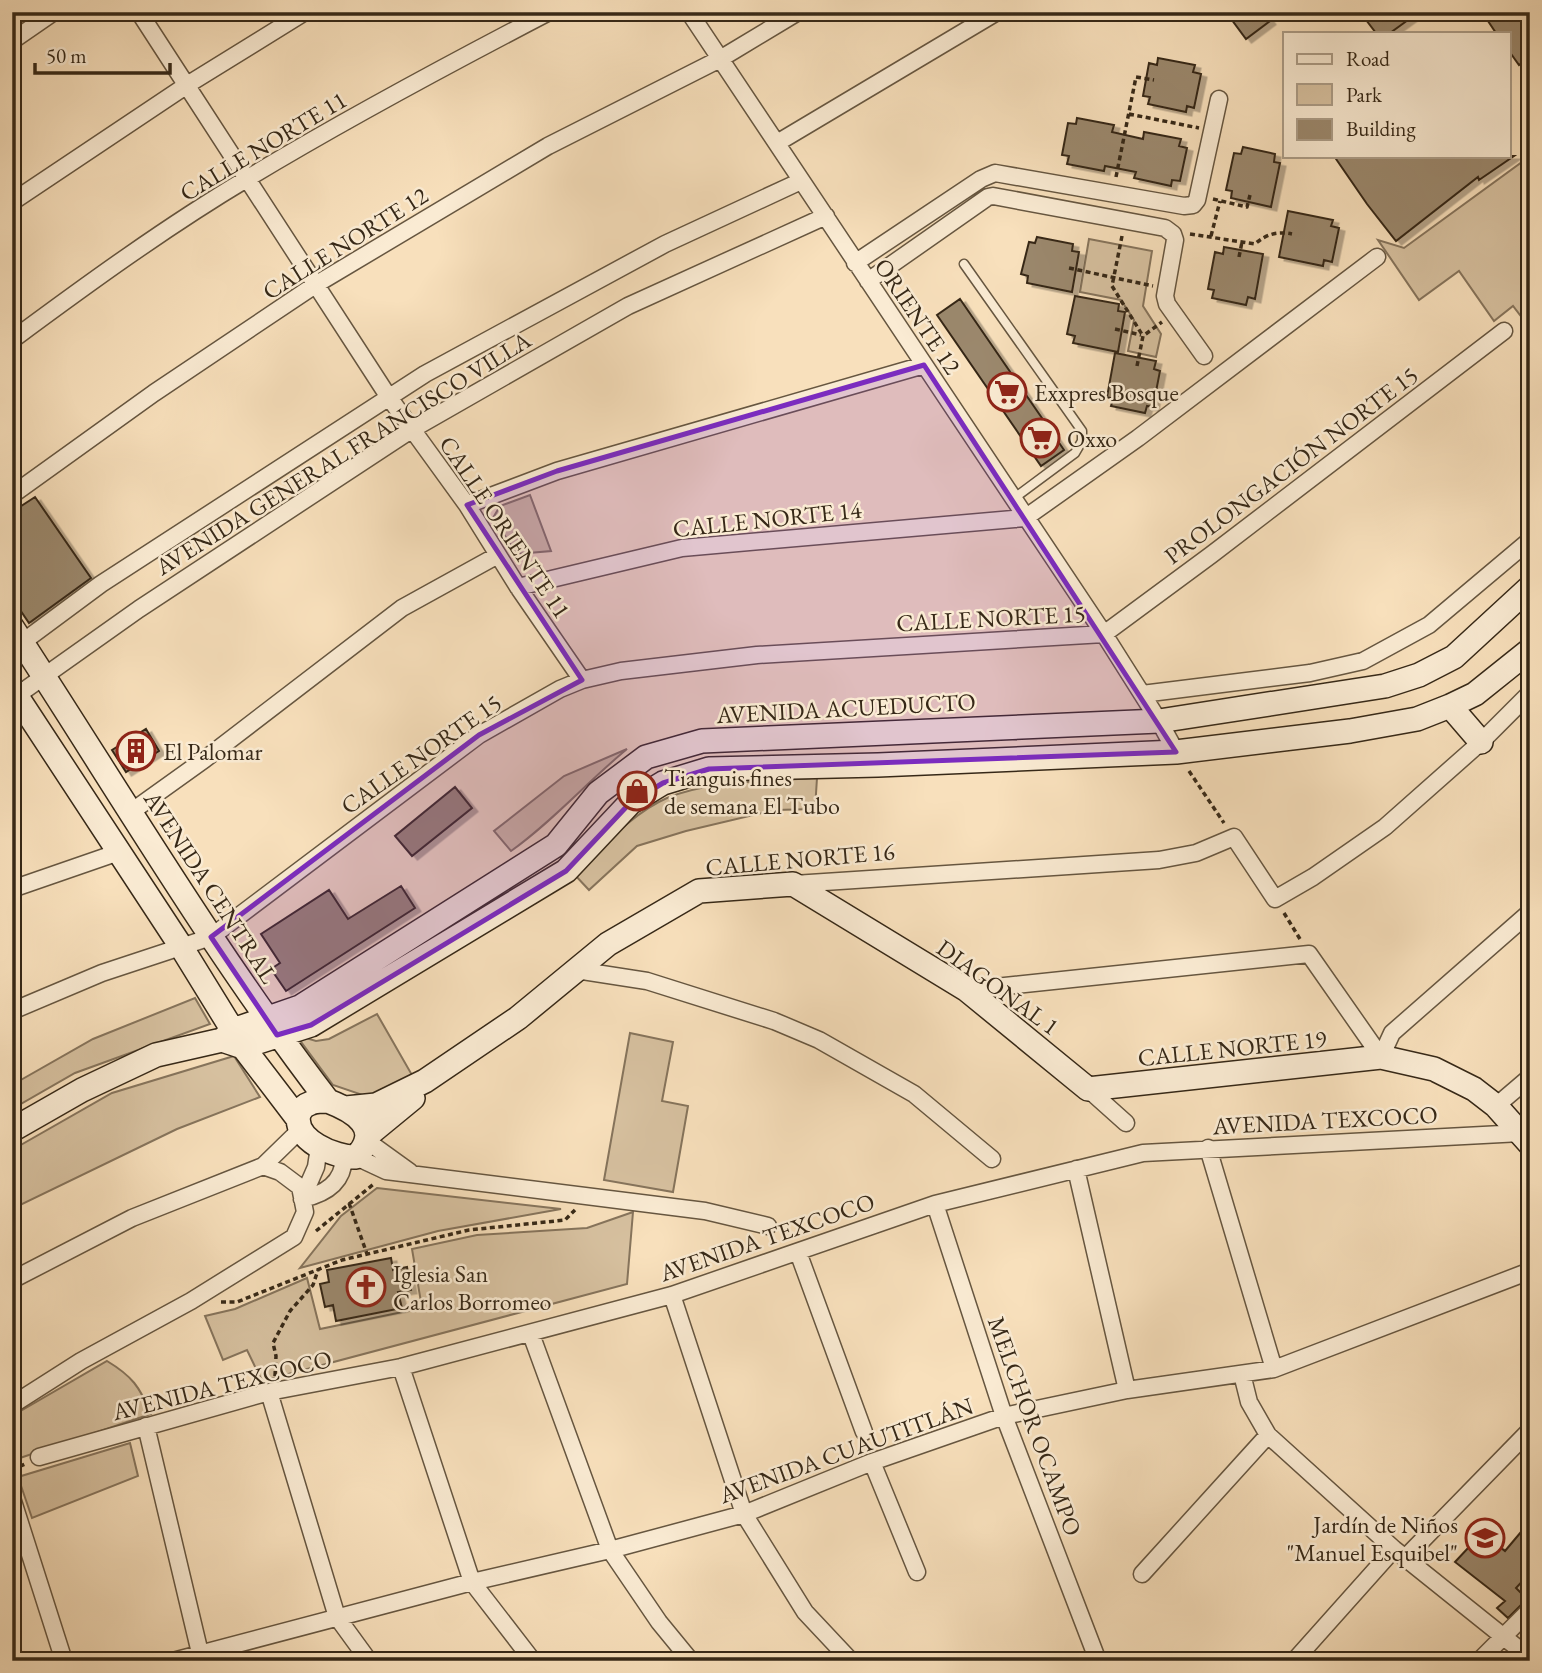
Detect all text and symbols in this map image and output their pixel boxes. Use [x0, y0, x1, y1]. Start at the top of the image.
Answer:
scale bar [35, 32, 170, 76]
legend [1283, 32, 1510, 158]
text: 50 m [46, 42, 87, 69]
text: Road [1346, 45, 1390, 72]
text: Park [1346, 81, 1383, 108]
street label: CALLE NORTE 11 [174, 84, 352, 208]
text: Building [1346, 115, 1416, 142]
street label: CALLE NORTE 12 [256, 179, 434, 306]
street label: ORIENTE 12 [868, 252, 968, 380]
street label: AVENIDA GENERAL FRANCISCO VILLA [148, 324, 537, 583]
street label: PROLONGACIÓN NORTE 15 [1158, 359, 1424, 571]
supermarket icon: Exxpres Bosque [986, 371, 1028, 413]
place label: Exxpres Bosque [1034, 377, 1179, 408]
supermarket icon: Oxxo [1019, 417, 1061, 459]
place label: Oxxo [1067, 423, 1117, 454]
street label: CALLE ORIENTE 11 [432, 430, 578, 624]
street label: CALLE NORTE 14 [671, 494, 863, 544]
street label: CALLE NORTE 15 [896, 598, 1086, 638]
street label: AVENIDA ACUEDUCTO [714, 686, 977, 730]
street label: CALLE NORTE 15 [334, 687, 508, 821]
building icon: El Palomar [115, 730, 157, 772]
place label: El Palomar [163, 736, 263, 767]
place label: Tianguis fines de semana El Tubo [664, 762, 840, 821]
shop icon: Tianguis fines de semana El Tubo [616, 770, 658, 812]
street label: AVENIDA CENTRAL [137, 784, 285, 989]
street label: CALLE NORTE 16 [704, 835, 896, 883]
street label: DIAGONAL 1 [931, 932, 1065, 1042]
street label: CALLE NORTE 19 [1136, 1023, 1328, 1073]
street label: AVENIDA TEXCOCO [1211, 1099, 1438, 1141]
street label: AVENIDA TEXCOCO [654, 1186, 879, 1289]
place label: Iglesia San Carlos Borromeo [393, 1258, 551, 1317]
church icon: Iglesia San Carlos Borromeo [345, 1266, 387, 1308]
street label: MELCHOR OCAMPO [981, 1312, 1089, 1540]
street label: AVENIDA TEXCOCO [108, 1343, 335, 1428]
street label: AVENIDA CUAUTITLÁN [714, 1390, 977, 1511]
place label: Jardín de Niños "Manuel Esquibel" [1286, 1509, 1458, 1568]
school or university icon: Jardín de Niños "Manuel Esquibel" [1464, 1517, 1506, 1559]

